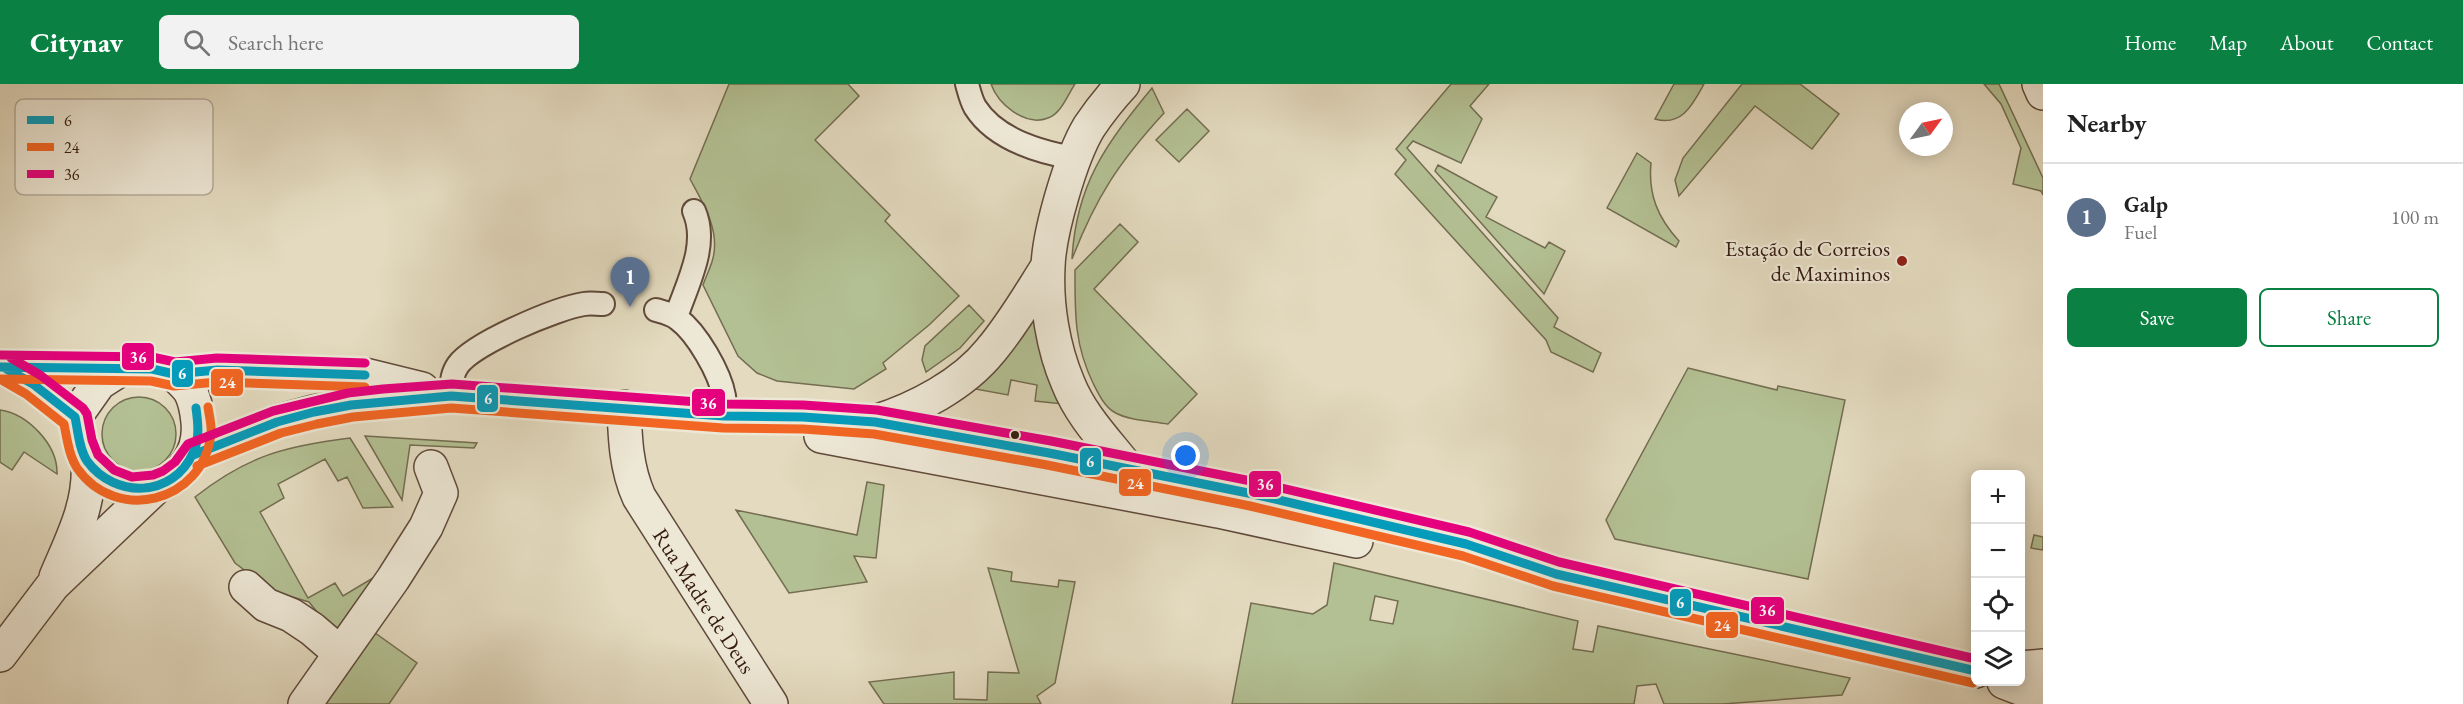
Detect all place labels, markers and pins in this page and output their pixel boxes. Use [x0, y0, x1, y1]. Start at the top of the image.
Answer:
place label: Estação de Correios de Maximinos [1725, 234, 1890, 288]
marker: Estação de Correios de Maximinos [1895, 254, 1909, 268]
pin: 1 [610, 258, 650, 307]
unlabelled marker [1009, 429, 1021, 441]

